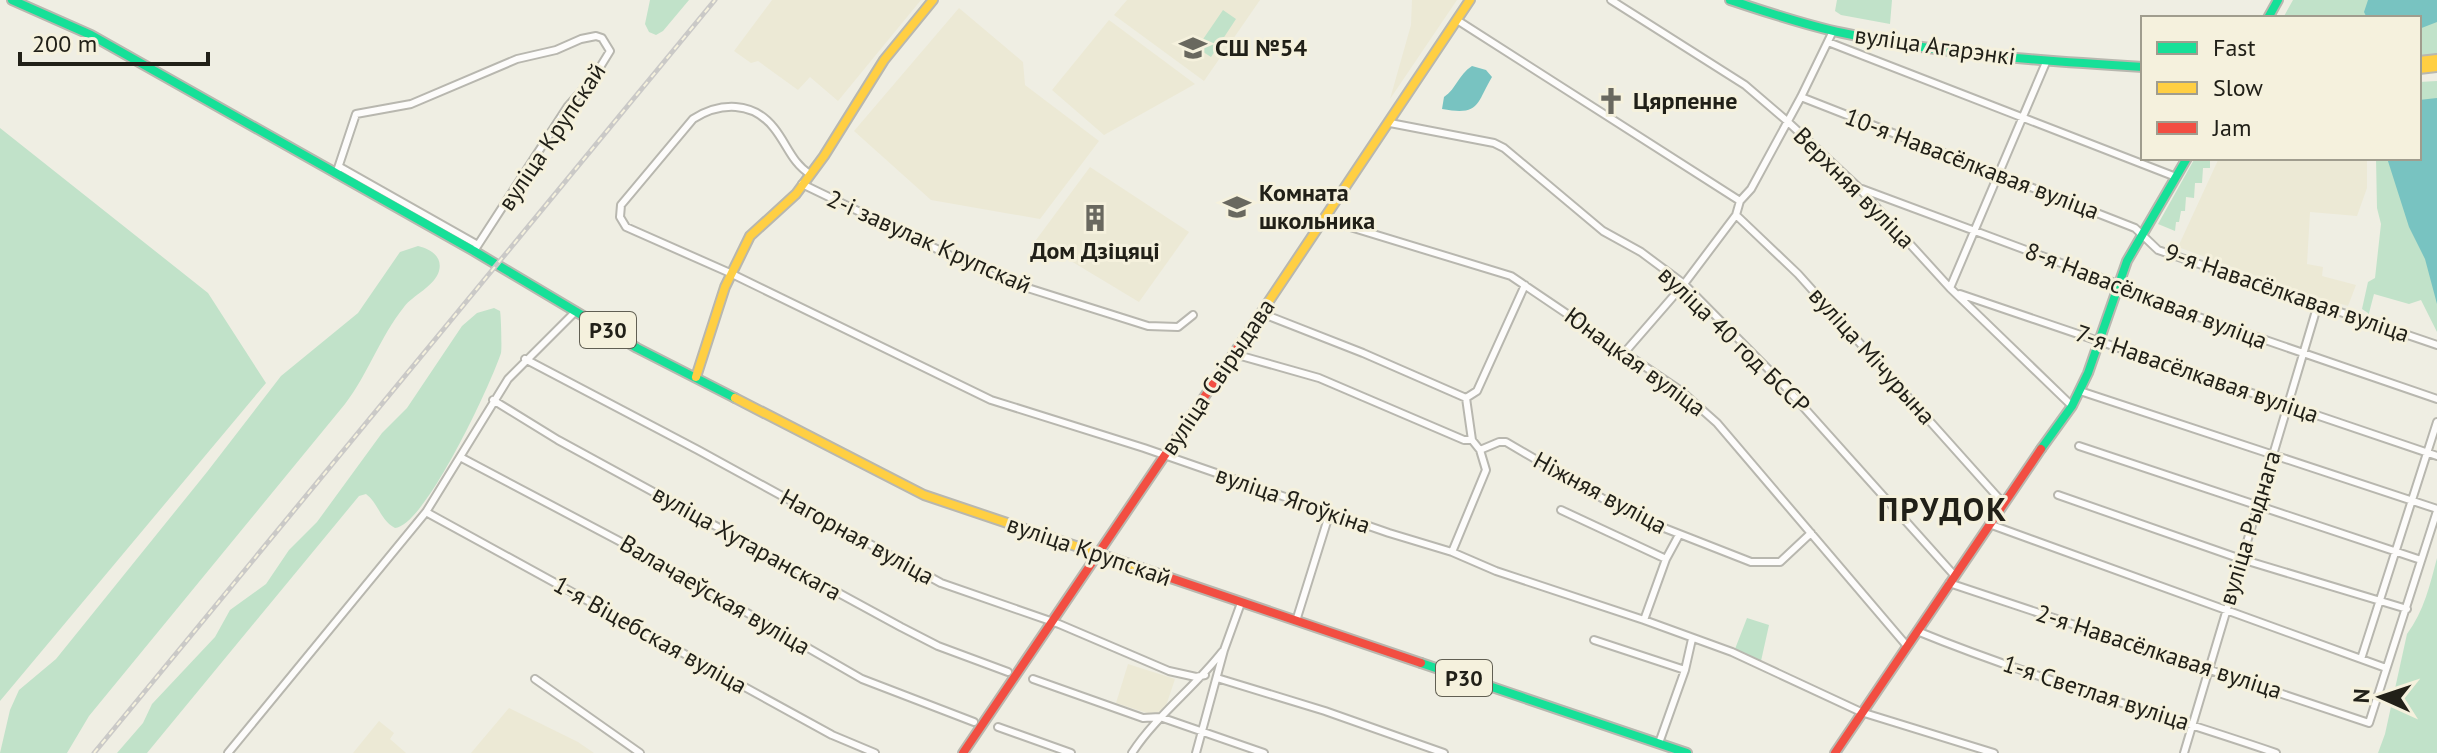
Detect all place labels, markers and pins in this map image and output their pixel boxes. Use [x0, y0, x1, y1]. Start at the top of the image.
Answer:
place label: СШ №54 [1215, 32, 1307, 63]
school or university icon: СШ №54 [1178, 33, 1208, 63]
place label: Цярпенне [1633, 85, 1737, 116]
church icon: Цярпенне [1596, 86, 1626, 116]
place label: Комната школьника [1259, 177, 1375, 236]
school or university icon: Комната школьника [1222, 192, 1252, 222]
building icon: Дом Дзіцяці [1080, 203, 1110, 233]
place label: Дом Дзіцяці [1030, 235, 1160, 266]

